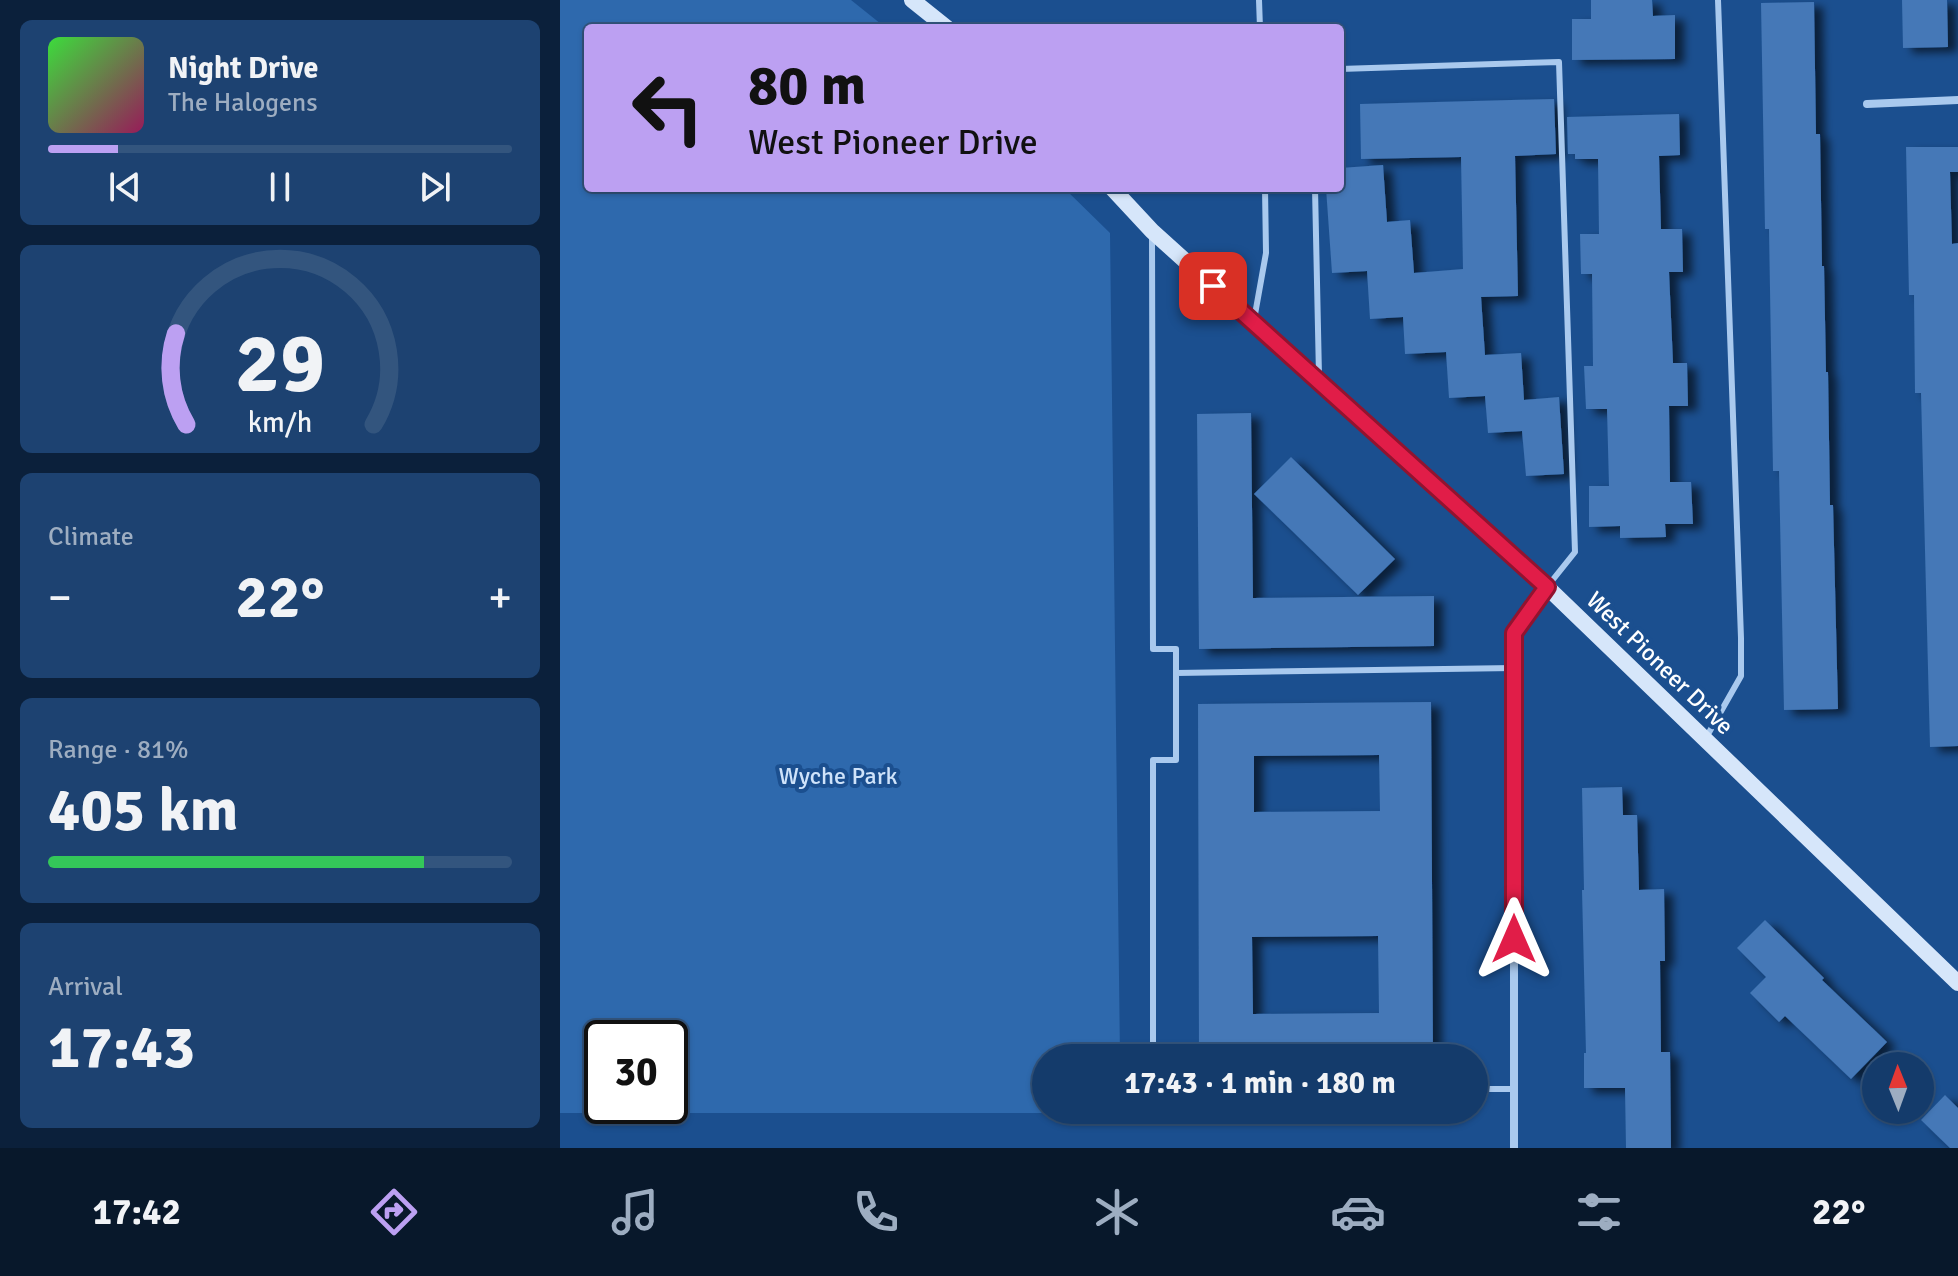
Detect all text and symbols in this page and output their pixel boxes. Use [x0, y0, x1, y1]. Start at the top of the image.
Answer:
text: Night Drive [168, 50, 318, 87]
text: 80 m [748, 51, 866, 120]
icon: left [616, 56, 720, 160]
text: The Halogens [168, 87, 318, 119]
text: West Pioneer Drive [748, 120, 1038, 165]
icon: previous [103, 165, 147, 209]
icon: pause [258, 165, 302, 209]
icon: next [413, 165, 457, 209]
pin [1179, 252, 1247, 320]
icon: arrive [1191, 264, 1235, 308]
text: 29 [235, 313, 325, 415]
text: km/h [248, 405, 312, 440]
text: Climate [48, 521, 134, 553]
text: 22° [236, 561, 324, 635]
text: − [48, 571, 72, 625]
text: + [488, 571, 512, 625]
street label: West Pioneer Drive [1580, 585, 1740, 741]
text: Range · 81% [48, 734, 189, 766]
park label: Wyche Park [778, 761, 898, 791]
text: 405 km [48, 774, 238, 848]
position arrow [1472, 897, 1556, 981]
text: Arrival [48, 971, 123, 1003]
text: 17:43 [48, 1011, 195, 1085]
speed limit sign: 30 [584, 1020, 688, 1124]
north arrow [1862, 1052, 1934, 1124]
map controls [1862, 1052, 1934, 1124]
text: 17:43 · 1 min · 180 m [1124, 1065, 1396, 1102]
icon: directions [366, 1184, 422, 1240]
icon: music [607, 1184, 663, 1240]
icon: phone [848, 1184, 904, 1240]
icon: climate [1089, 1184, 1145, 1240]
icon: car [1330, 1184, 1386, 1240]
icon: filters [1571, 1184, 1627, 1240]
text: 17:42 [93, 1190, 181, 1235]
text: 22° [1812, 1190, 1865, 1235]

